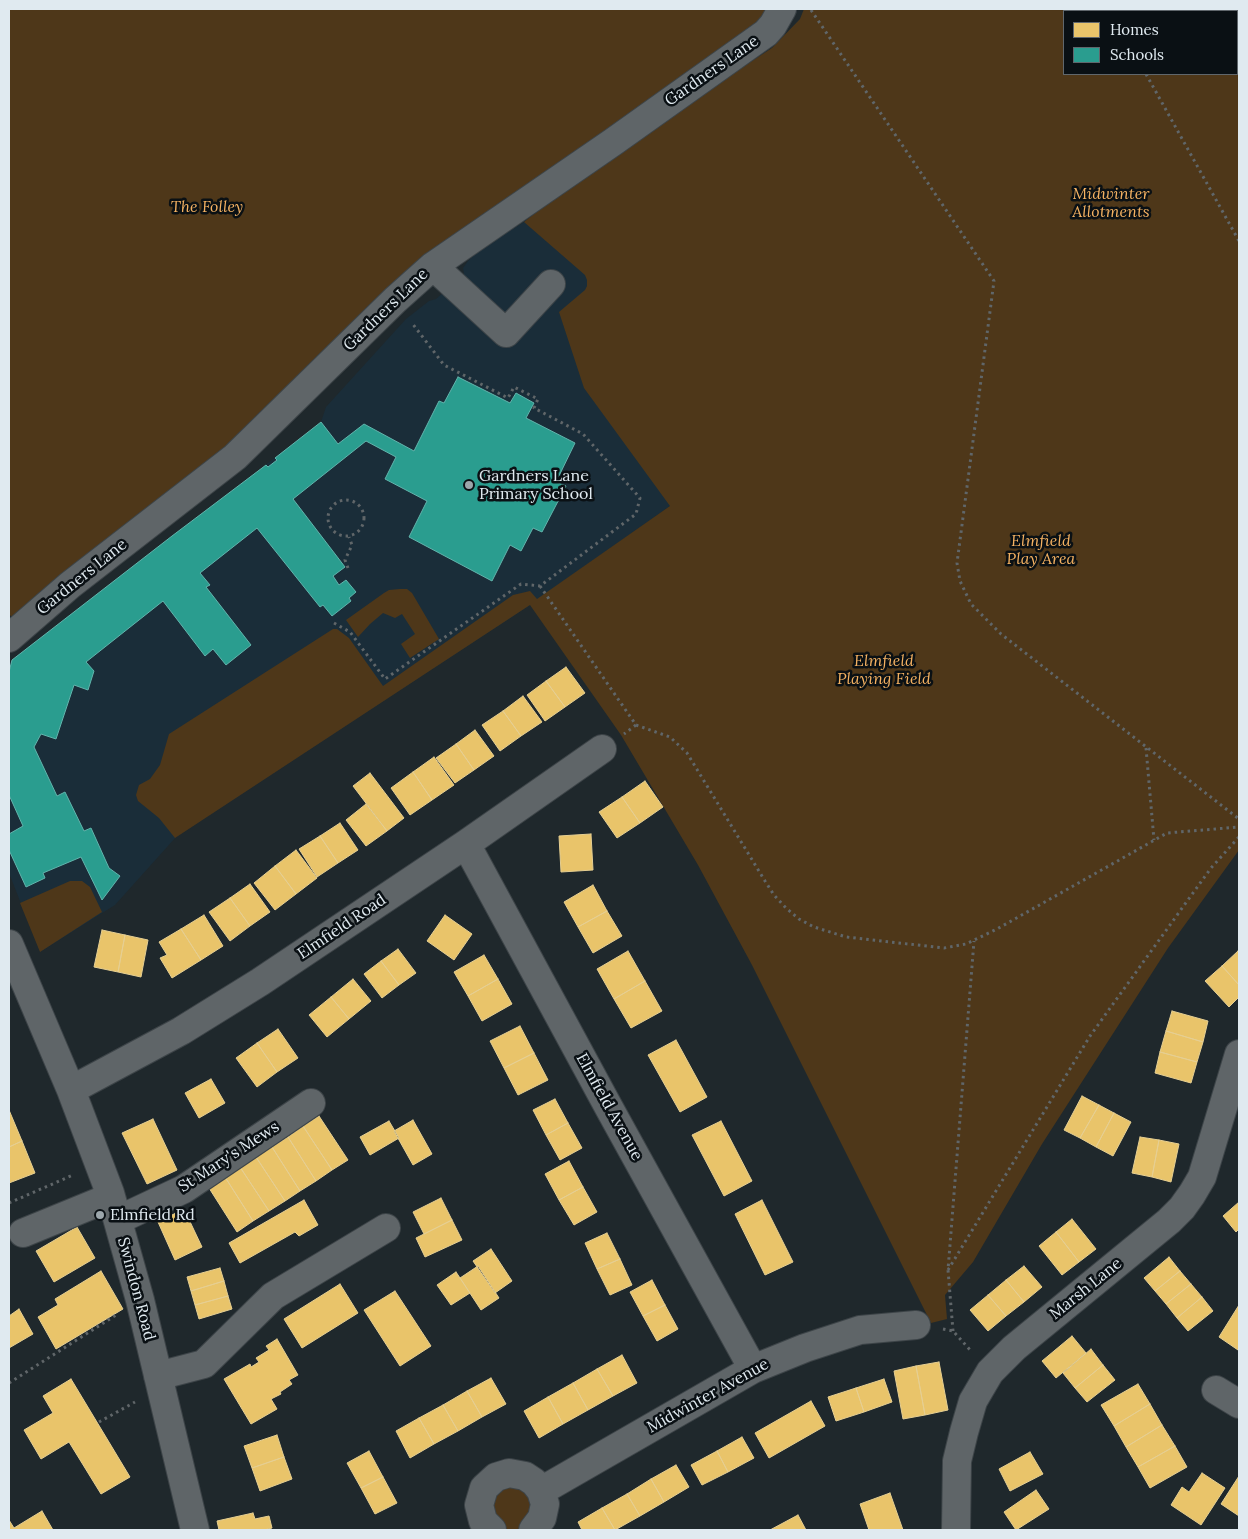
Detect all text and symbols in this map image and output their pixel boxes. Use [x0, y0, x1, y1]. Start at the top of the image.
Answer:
legend [1063, 10, 1238, 75]
text: Homes [1110, 20, 1159, 39]
street label: Gardners Lane [661, 32, 763, 110]
text: Schools [1110, 45, 1164, 64]
park label: Midwinter Allotments [1072, 184, 1150, 222]
park label: The Folley [171, 197, 243, 217]
street label: Gardners Lane [340, 265, 432, 355]
place label: Gardners Lane Primary School [479, 466, 593, 504]
marker: Gardners Lane Primary School [463, 479, 475, 491]
park label: Elmfield Play Area [1007, 531, 1075, 569]
street label: Gardners Lane [33, 535, 131, 619]
park label: Elmfield Playing Field [837, 651, 931, 689]
street label: Elmfield Road [294, 890, 390, 964]
street label: Elmfield Avenue [572, 1050, 646, 1164]
street label: St Mary's Mews [175, 1117, 283, 1197]
place label: Elmfield Rd [110, 1205, 195, 1225]
marker: Elmfield Rd [94, 1209, 106, 1221]
street label: Swindon Road [113, 1235, 159, 1343]
street label: Marsh Lane [1046, 1254, 1126, 1324]
street label: Midwinter Avenue [644, 1355, 772, 1437]

